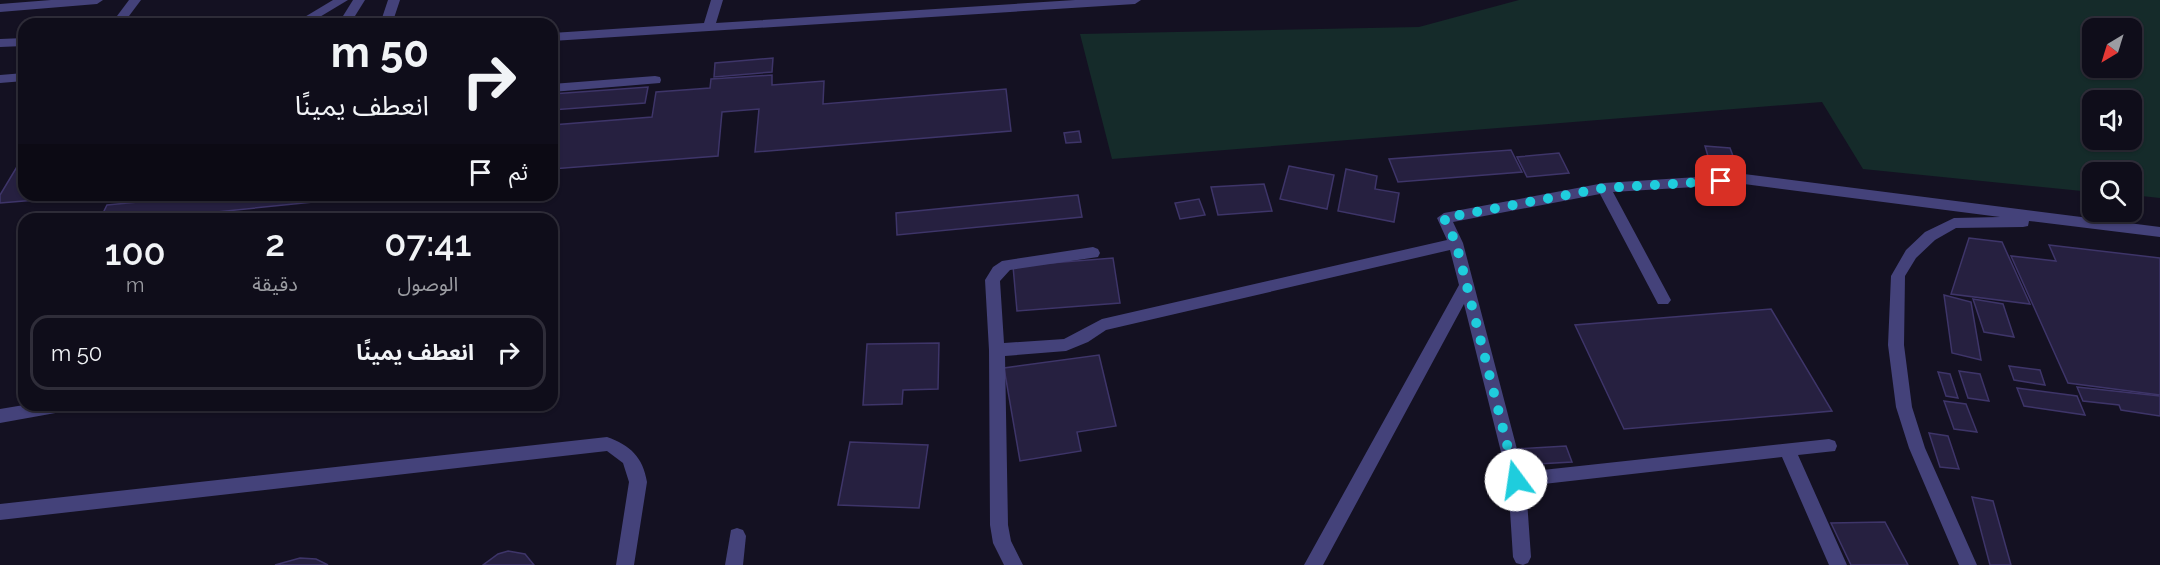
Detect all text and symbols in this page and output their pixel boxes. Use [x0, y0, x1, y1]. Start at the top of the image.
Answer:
north arrow [2082, 18, 2142, 78]
map controls [2082, 18, 2142, 222]
text: 50 m [331, 28, 429, 77]
icon: right [450, 42, 528, 120]
text: انعطف يمينًا [295, 90, 429, 121]
button: sound [2082, 90, 2142, 150]
pin [1695, 155, 1746, 206]
icon: arrive [464, 156, 497, 189]
text: ثم [509, 159, 528, 185]
button: search [2082, 162, 2142, 222]
icon: arrive [1704, 164, 1737, 197]
text: 2 [265, 222, 285, 264]
text: 07:41 [384, 222, 471, 264]
text: 100 [105, 231, 166, 273]
text: دقيقة [252, 272, 298, 296]
text: الوصول [398, 272, 458, 296]
text: m [126, 273, 144, 297]
icon: right [492, 336, 525, 369]
text: انعطف يمينًا [356, 339, 474, 365]
text: 50 m [51, 340, 102, 366]
position arrow [1484, 448, 1548, 512]

